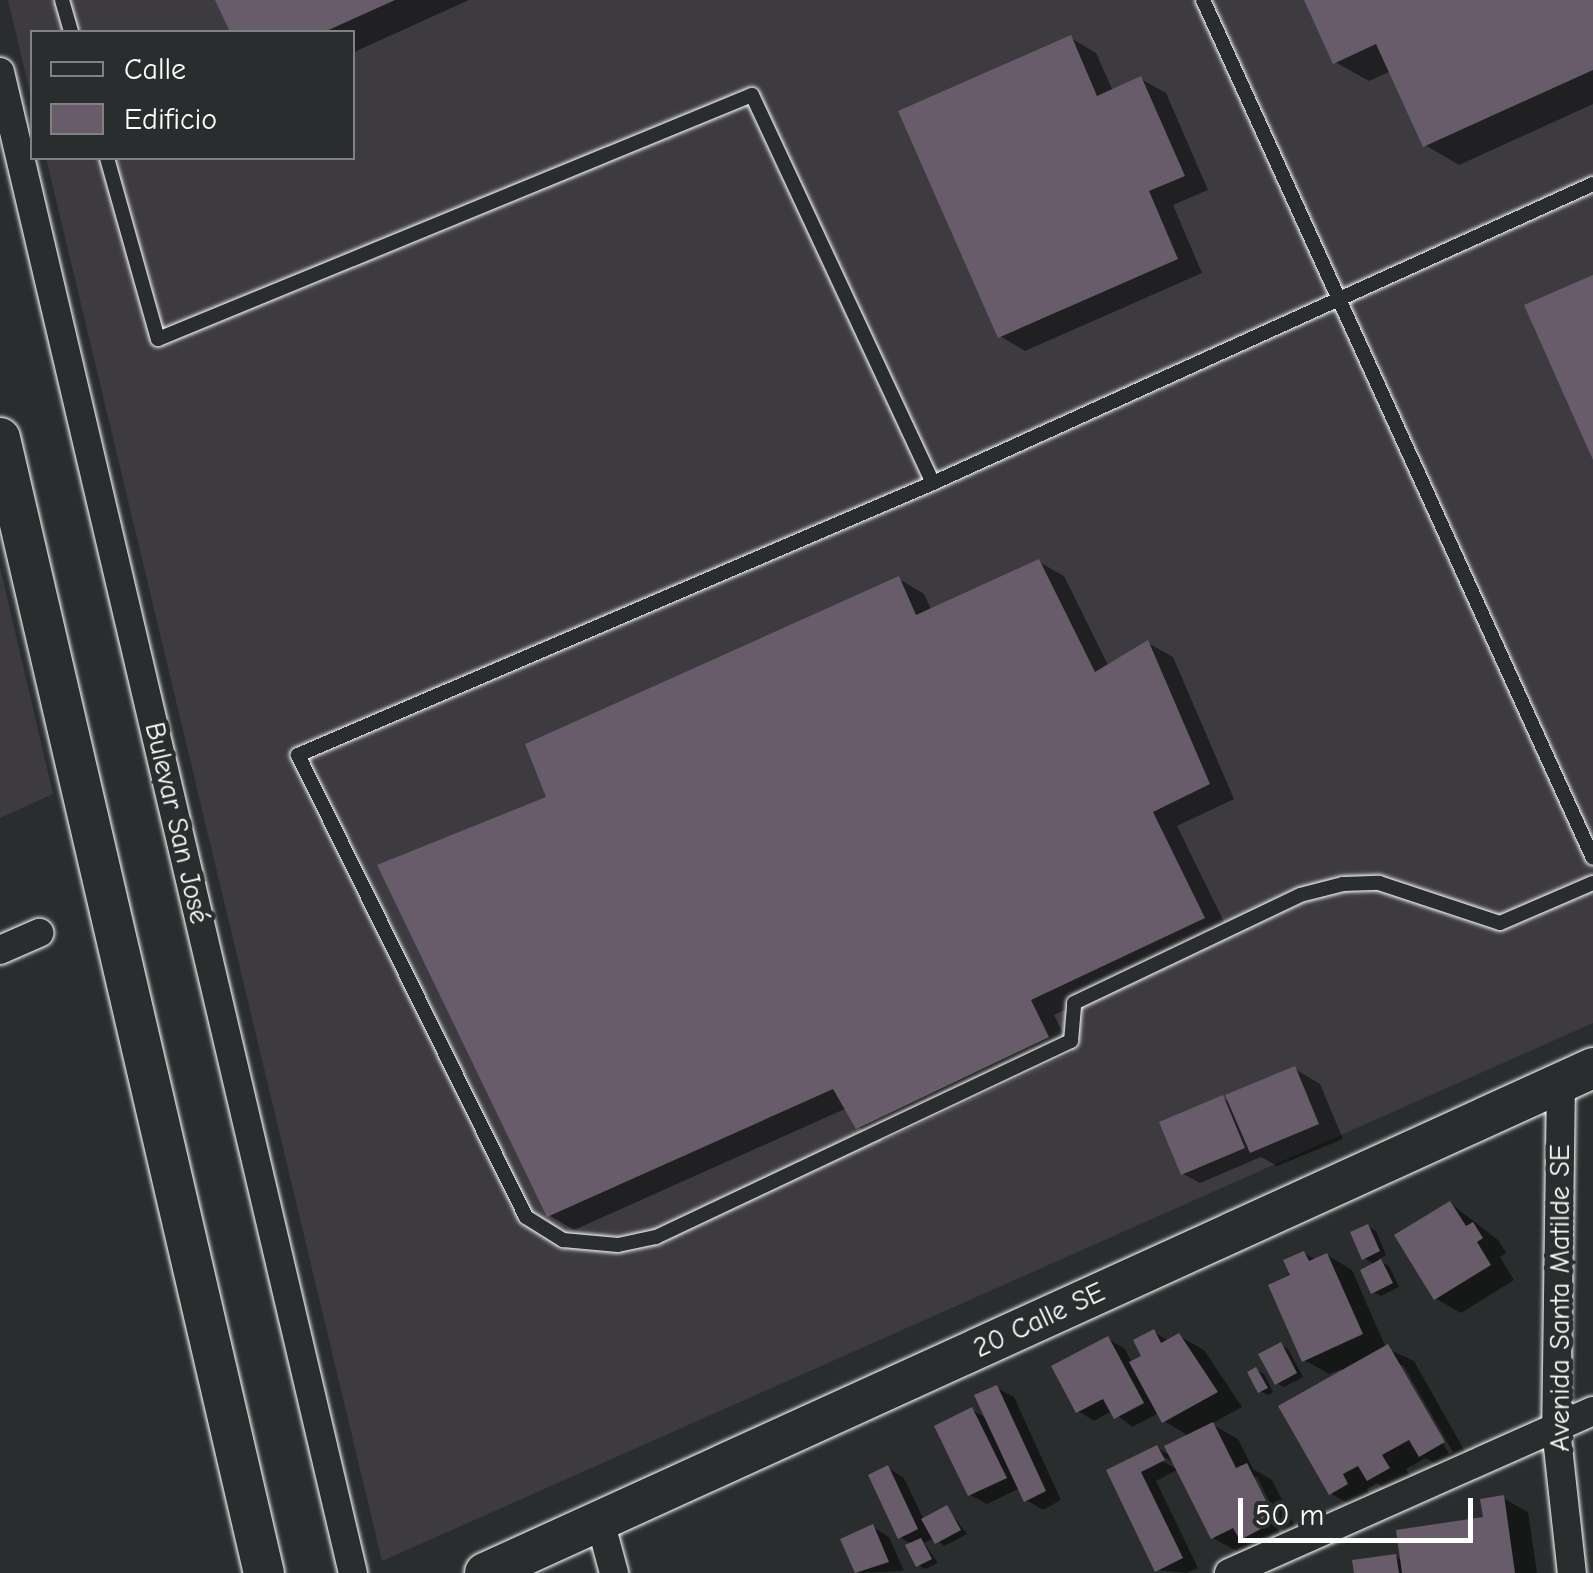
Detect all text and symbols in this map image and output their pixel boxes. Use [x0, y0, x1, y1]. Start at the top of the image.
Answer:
legend [30, 30, 355, 160]
text: Calle [124, 52, 186, 87]
text: Edificio [124, 102, 217, 137]
street label: Bulevar San José [138, 719, 216, 927]
street label: Avenida Santa Matilde SE [1543, 1144, 1577, 1452]
street label: 20 Calle SE [968, 1275, 1110, 1365]
scale bar [1243, 1478, 1478, 1540]
text: 50 m [1255, 1498, 1324, 1533]

